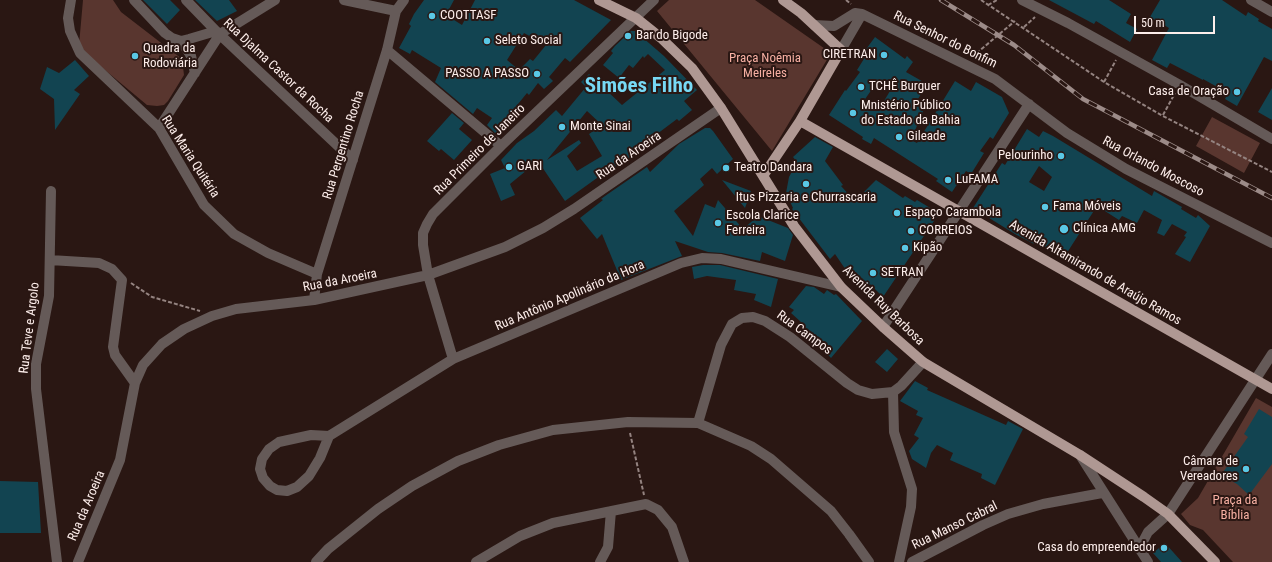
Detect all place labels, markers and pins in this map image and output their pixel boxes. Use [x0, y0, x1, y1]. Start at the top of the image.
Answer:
place label: COOTTASF [440, 8, 496, 24]
marker: COOTTASF [427, 11, 437, 21]
place label: Bar do Bigode [636, 28, 708, 44]
marker: Bar do Bigode [623, 31, 633, 41]
place label: Seleto Social [495, 33, 562, 49]
marker: Seleto Social [482, 36, 492, 46]
place label: Quadra da Rodoviária [143, 41, 197, 72]
place label: CIRETRAN [823, 47, 876, 63]
marker: CIRETRAN [879, 50, 889, 60]
marker: Quadra da Rodoviária [130, 51, 140, 61]
place label: PASSO A PASSO [445, 66, 529, 82]
marker: PASSO A PASSO [532, 69, 542, 79]
place label: TCHÊ Burguer [869, 79, 940, 95]
marker: TCHÊ Burguer [856, 82, 866, 92]
place label: Casa de Oração [1148, 84, 1229, 100]
marker: Casa de Oração [1232, 87, 1242, 97]
place label: Mnistério Público do Estado da Bahia [861, 98, 960, 129]
marker: Mnistério Público do Estado da Bahia [848, 108, 858, 118]
place label: Monte Sinai [570, 119, 631, 135]
marker: Monte Sinai [557, 122, 567, 132]
place label: Gileade [907, 129, 946, 145]
marker: Gileade [894, 132, 904, 142]
place label: Pelourinho [998, 148, 1053, 164]
marker: Pelourinho [1056, 151, 1066, 161]
place label: GARI [517, 159, 542, 175]
place label: Teatro Dandara [734, 160, 812, 176]
marker: GARI [504, 162, 514, 172]
marker: Teatro Dandara [721, 163, 731, 173]
place label: LuFAMA [956, 172, 998, 188]
marker: LuFAMA [943, 175, 953, 185]
marker: Itus Pizzaria e Churrascaria [801, 179, 811, 189]
place label: Itus Pizzaria e Churrascaria [736, 190, 876, 206]
place label: Fama Móveis [1053, 199, 1121, 215]
marker: Fama Móveis [1040, 202, 1050, 212]
place label: Espaço Carambola [905, 205, 1001, 221]
place label: Escola Clarice Ferreira [726, 208, 799, 239]
marker: Espaço Carambola [892, 208, 902, 218]
marker: Escola Clarice Ferreira [713, 218, 723, 228]
place label: Clínica AMG [1073, 221, 1136, 237]
place label: CORREIOS [919, 223, 972, 239]
marker: Clínica AMG [1058, 223, 1070, 235]
marker: CORREIOS [906, 226, 916, 236]
place label: Kipão [913, 240, 942, 256]
marker: Kipão [900, 243, 910, 253]
place label: SETRAN [881, 265, 924, 281]
marker: SETRAN [868, 268, 878, 278]
place label: Câmara de Vereadores [1180, 454, 1238, 485]
marker: Câmara de Vereadores [1241, 464, 1251, 474]
place label: Casa do empreendedor [1037, 540, 1156, 556]
marker: Casa do empreendedor [1159, 543, 1169, 553]

